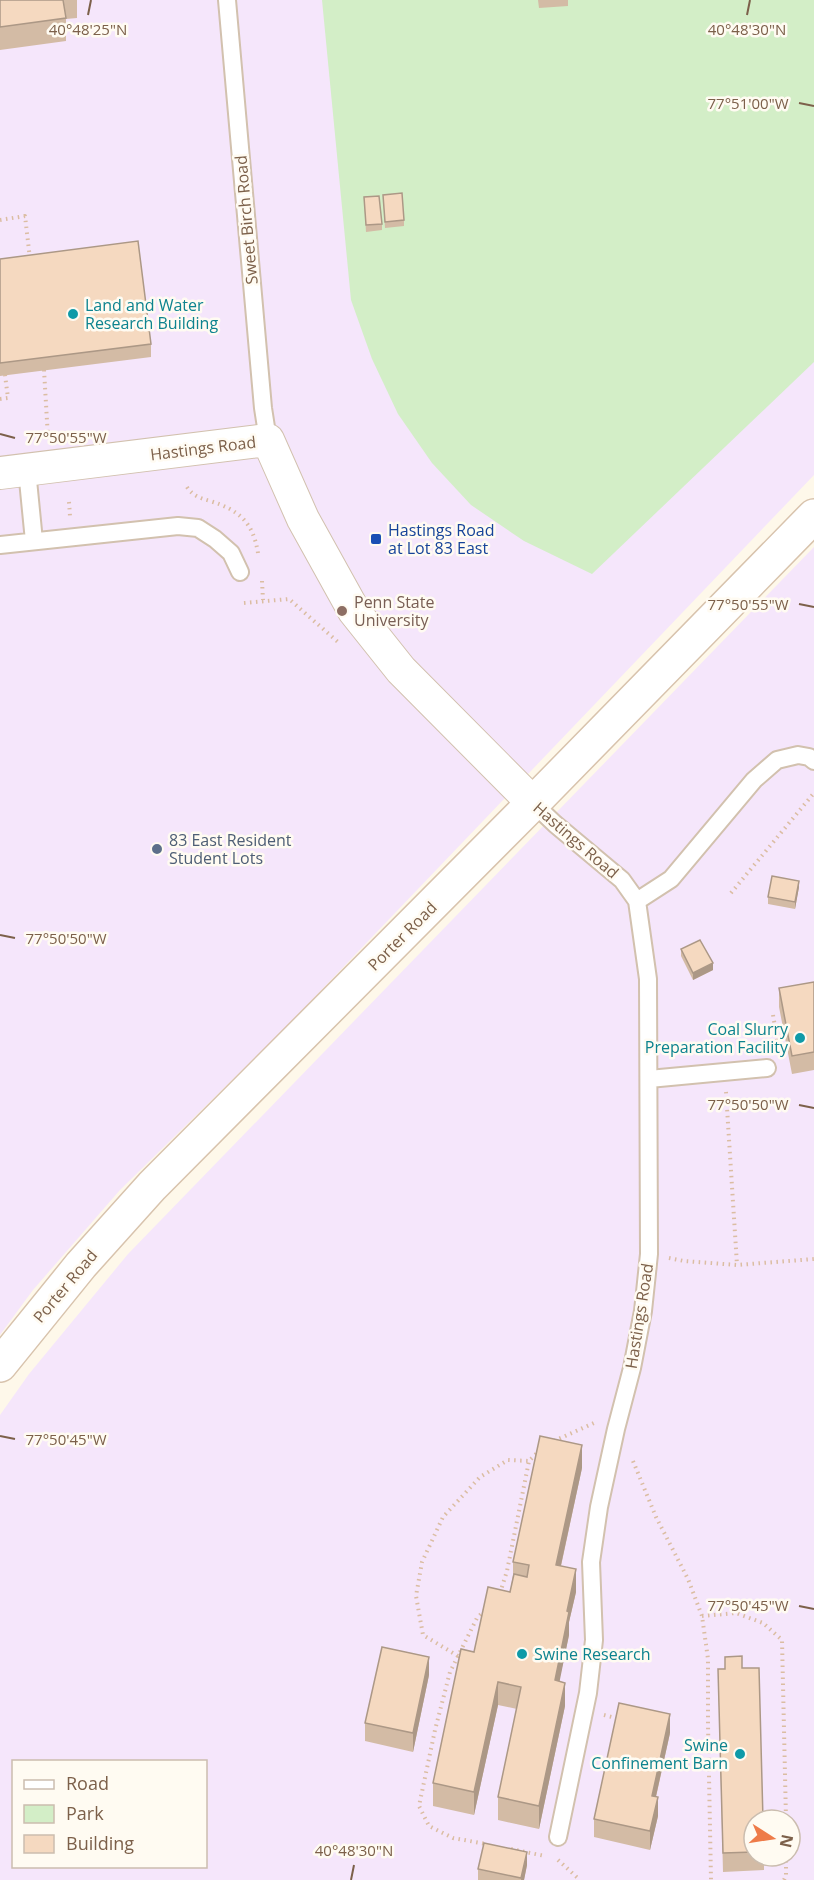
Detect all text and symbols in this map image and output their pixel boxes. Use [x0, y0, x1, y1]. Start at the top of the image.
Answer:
text: 40°48'25"N [49, 19, 127, 39]
text: 40°48'30"N [708, 19, 786, 39]
text: 77°51'00"W [708, 93, 789, 113]
street label: Sweet Birch Road [229, 154, 263, 286]
place label: Land and Water Research Building [85, 294, 218, 334]
marker: Land and Water Research Building [66, 307, 80, 321]
text: 77°50'55"W [26, 427, 107, 447]
street label: Hastings Road [149, 431, 257, 465]
place label: Hastings Road at Lot 83 East [388, 519, 495, 559]
marker: Hastings Road at Lot 83 East [369, 532, 383, 546]
place label: Penn State University [354, 591, 434, 631]
text: 77°50'55"W [708, 594, 789, 614]
marker: Penn State University [335, 604, 349, 618]
street label: Hastings Road [529, 797, 623, 883]
place label: 83 East Resident Student Lots [169, 829, 292, 869]
marker: 83 East Resident Student Lots [150, 842, 164, 856]
street label: Porter Road [363, 897, 441, 975]
text: 77°50'50"W [26, 928, 107, 948]
place label: Coal Slurry Preparation Facility [645, 1018, 789, 1058]
marker: Coal Slurry Preparation Facility [793, 1031, 807, 1045]
text: 77°50'50"W [708, 1094, 789, 1114]
street label: Porter Road [28, 1245, 102, 1327]
street label: Hastings Road [620, 1262, 658, 1370]
text: 77°50'45"W [26, 1429, 107, 1449]
text: 77°50'45"W [708, 1595, 789, 1615]
place label: Swine Research [534, 1643, 651, 1665]
marker: Swine Research [515, 1647, 529, 1661]
place label: Swine Confinement Barn [591, 1734, 728, 1774]
marker: Swine Confinement Barn [733, 1747, 747, 1761]
legend [12, 1760, 207, 1868]
text: Road [66, 1771, 109, 1795]
text: Park [66, 1801, 104, 1825]
north arrow [742, 1808, 802, 1868]
text: Building [66, 1831, 134, 1855]
text: N [775, 1832, 799, 1850]
text: 40°48'30"N [315, 1840, 393, 1860]

